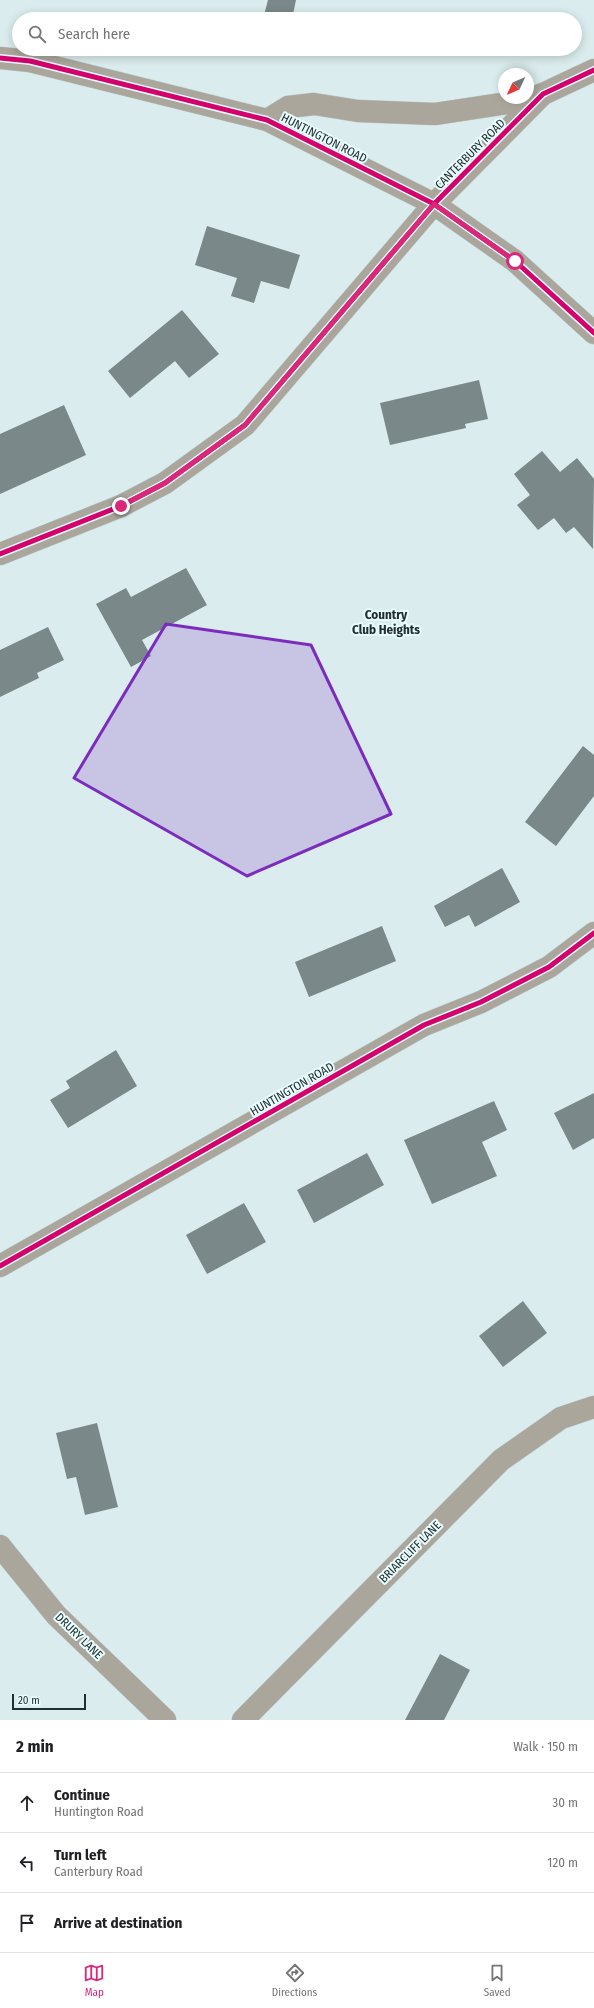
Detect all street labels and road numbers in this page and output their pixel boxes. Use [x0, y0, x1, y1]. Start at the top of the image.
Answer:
street label: HUNTINGTON ROAD [279, 110, 369, 166]
street label: CANTERBURY ROAD [432, 116, 508, 192]
street label: HUNTINGTON ROAD [248, 1059, 336, 1119]
street label: BRIARCLIFF LANE [376, 1518, 444, 1586]
street label: DRURY LANE [53, 1610, 106, 1662]

